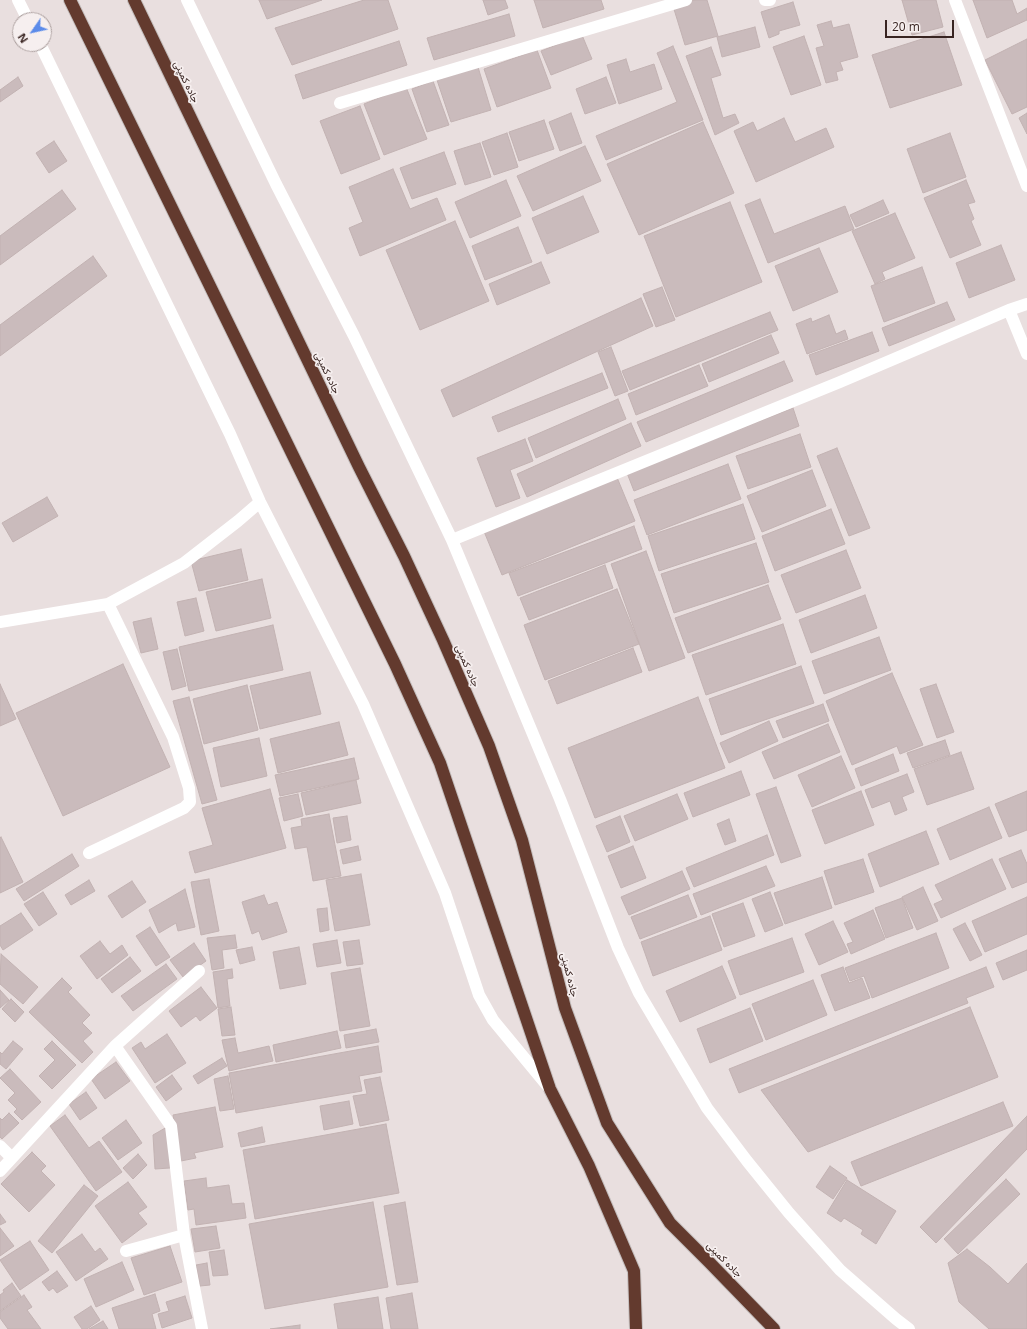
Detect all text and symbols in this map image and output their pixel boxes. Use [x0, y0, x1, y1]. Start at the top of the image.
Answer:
north arrow [12, 12, 52, 52]
scale bar [887, 12, 956, 38]
text: 20 m [892, 18, 920, 35]
text: N [14, 31, 31, 46]
street label: جاده کمپنی [171, 59, 201, 105]
street label: جاده کمپنی [312, 350, 342, 396]
street label: جاده کمپنی [452, 643, 482, 689]
street label: جاده کمپنی [558, 952, 580, 998]
street label: جاده کمپنی [704, 1240, 744, 1280]

